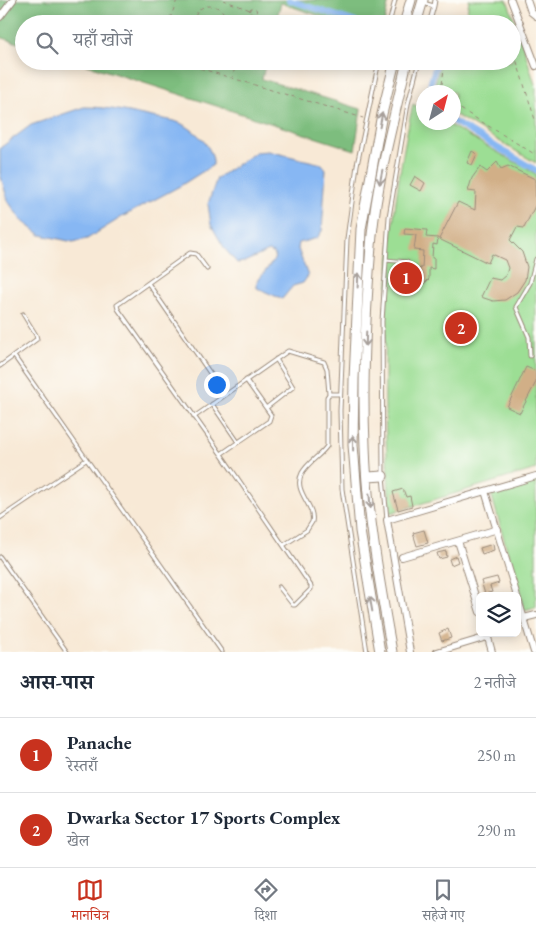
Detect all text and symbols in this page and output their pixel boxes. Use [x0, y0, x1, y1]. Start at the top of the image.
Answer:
search box [15, 15, 521, 70]
text: यहाँ खोजें [73, 27, 132, 52]
icon: search [33, 29, 61, 57]
north arrow [416, 85, 461, 130]
one-way arrow [377, 112, 387, 128]
one-way arrow [376, 169, 386, 185]
pin: 1 [390, 259, 422, 297]
one-way arrow [353, 273, 363, 289]
pin: 2 [445, 309, 477, 347]
one-way arrow [362, 331, 371, 347]
your location [204, 372, 230, 398]
one-way arrow [348, 435, 358, 452]
one-way arrow [365, 493, 375, 509]
map controls [476, 592, 521, 637]
button: layers [476, 592, 521, 637]
one-way arrow [366, 597, 376, 613]
text: आस-पास [20, 668, 93, 695]
text: 2 नतीजे [474, 672, 516, 693]
text: Panache [67, 730, 132, 755]
text: 1 [32, 745, 40, 766]
text: 250 m [477, 745, 516, 766]
text: रेस्तराँ [67, 755, 98, 776]
text: Dwarka Sector 17 Sports Complex [67, 805, 340, 830]
text: 2 [32, 820, 40, 841]
text: 290 m [477, 820, 516, 841]
text: खेल [67, 830, 89, 851]
tab: मानचित्र [71, 876, 109, 929]
tab: दिशा [252, 876, 280, 929]
tab: सहेजे गए [422, 876, 465, 929]

